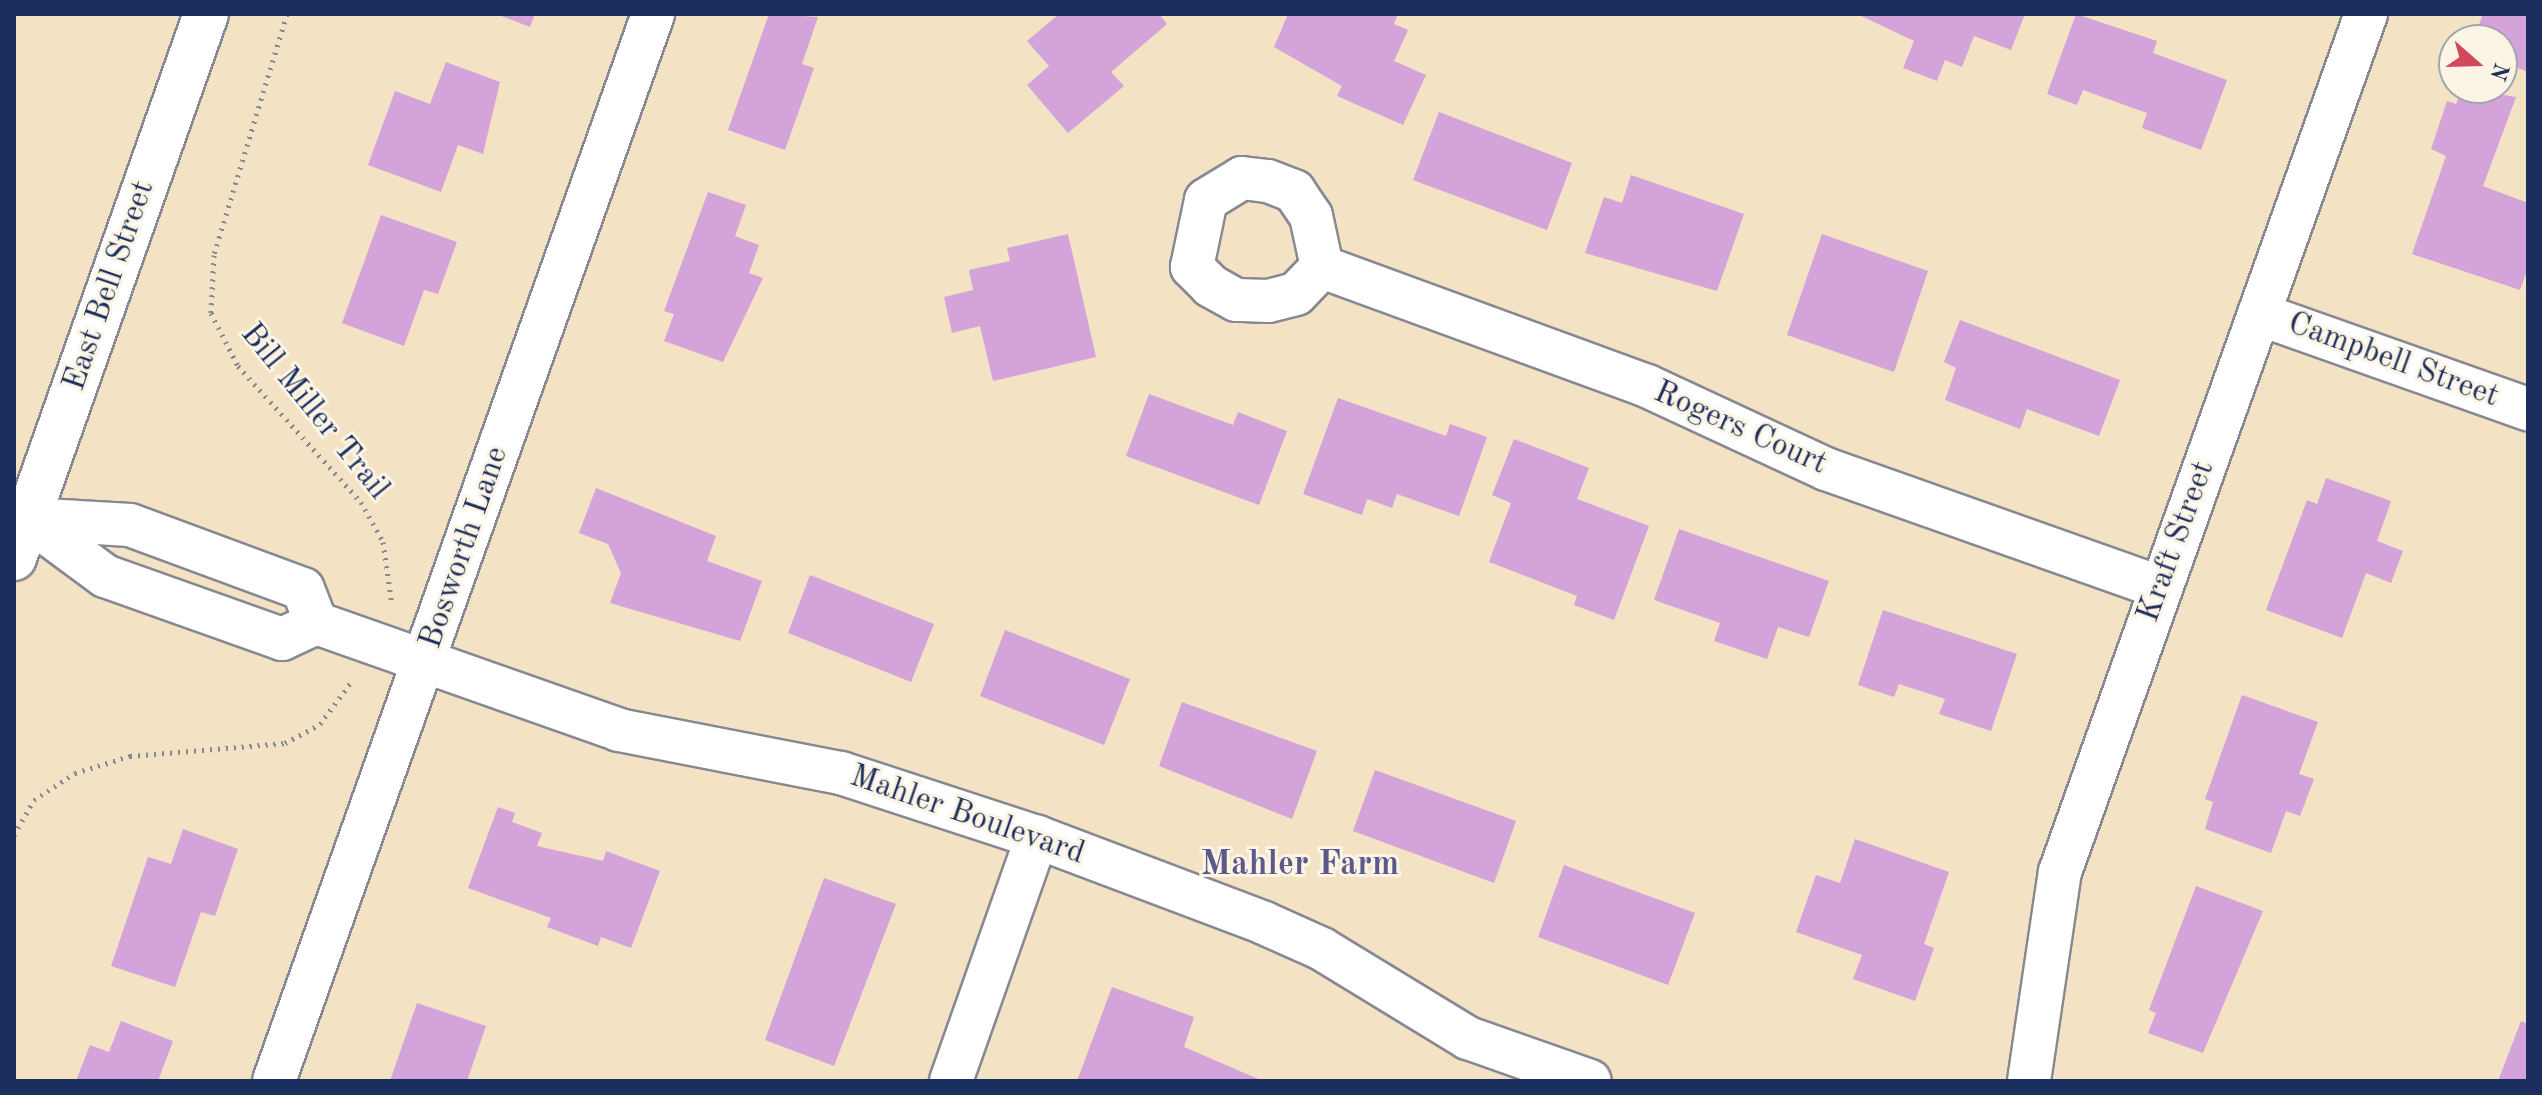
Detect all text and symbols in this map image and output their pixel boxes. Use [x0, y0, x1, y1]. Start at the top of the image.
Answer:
north arrow [2438, 24, 2518, 104]
text: N [2485, 60, 2512, 83]
street label: East Bell Street [56, 176, 164, 396]
street label: Campbell Street [2282, 305, 2504, 417]
street label: Bill Miller Trail [231, 316, 397, 508]
street label: Rogers Court [1647, 374, 1833, 484]
street label: Bosworth Lane [413, 442, 517, 654]
street label: Kraft Street [2130, 456, 2224, 628]
street label: Mahler Boulevard [845, 758, 1089, 874]
district label: Mahler Farm [1201, 846, 1399, 886]

